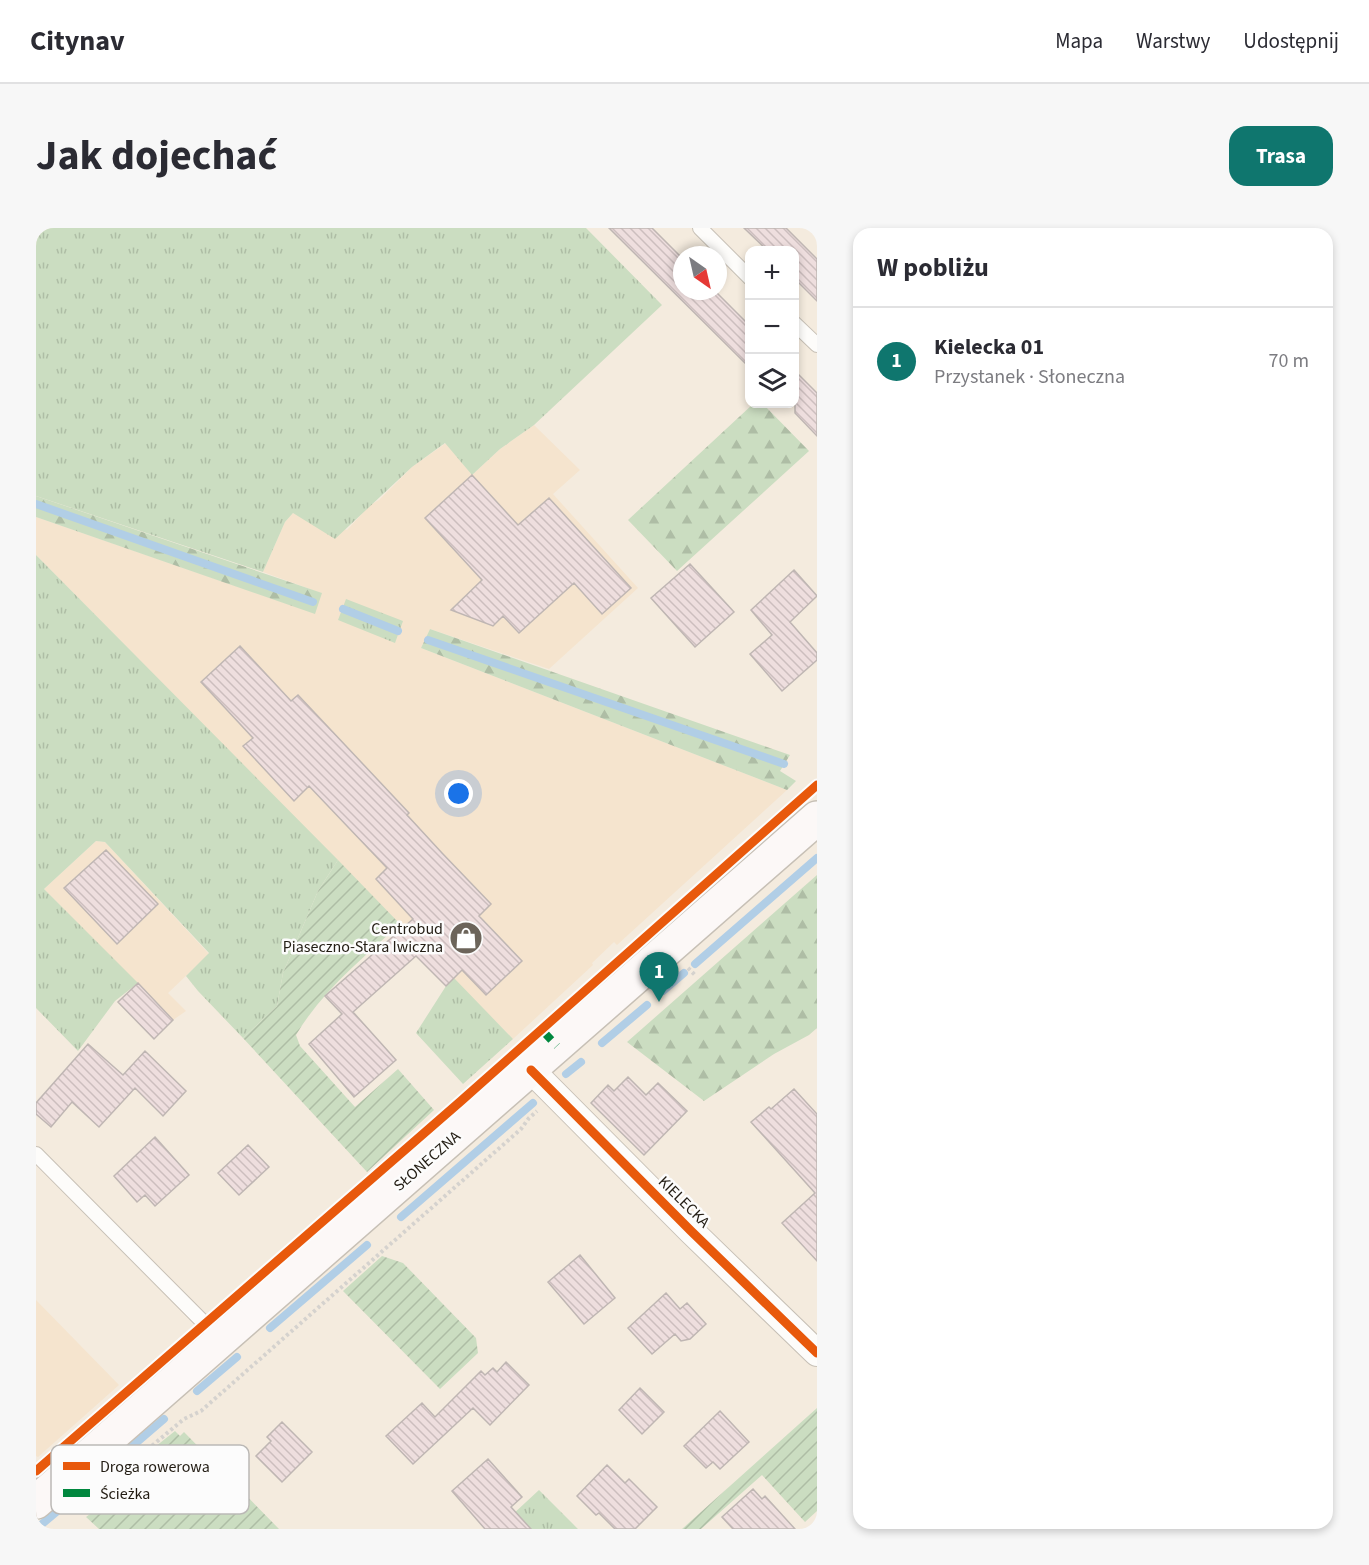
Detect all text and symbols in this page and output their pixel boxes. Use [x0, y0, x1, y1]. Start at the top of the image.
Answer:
text: Citynav [30, 21, 125, 61]
text: Mapa [1055, 26, 1103, 56]
text: Warstwy [1136, 26, 1210, 56]
text: Udostępnij [1243, 26, 1339, 56]
text: Jak dojechać [36, 126, 277, 186]
button: Trasa [1229, 126, 1333, 186]
north arrow [673, 246, 727, 300]
map controls [745, 246, 799, 408]
button: + [745, 246, 799, 300]
text: W pobliżu [877, 249, 989, 286]
button: − [745, 300, 799, 354]
text: Kielecka 01 [934, 331, 1044, 363]
text: 1 [891, 347, 902, 375]
text: 70 m [1269, 347, 1309, 375]
button: layers [745, 354, 799, 408]
text: Przystanek · Słoneczna [934, 363, 1125, 391]
your location [444, 779, 473, 808]
place label: Centrobud Piaseczno-Stara Iwiczna [283, 918, 443, 958]
shop icon: Centrobud Piaseczno-Stara Iwiczna [448, 920, 484, 956]
pin: 1 [640, 952, 678, 1002]
street label: SŁONECZNA [389, 1126, 465, 1196]
street label: KIELECKA [653, 1171, 715, 1233]
legend [51, 1445, 249, 1514]
text: Droga rowerowa [100, 1456, 210, 1478]
text: Ścieżka [100, 1483, 150, 1505]

